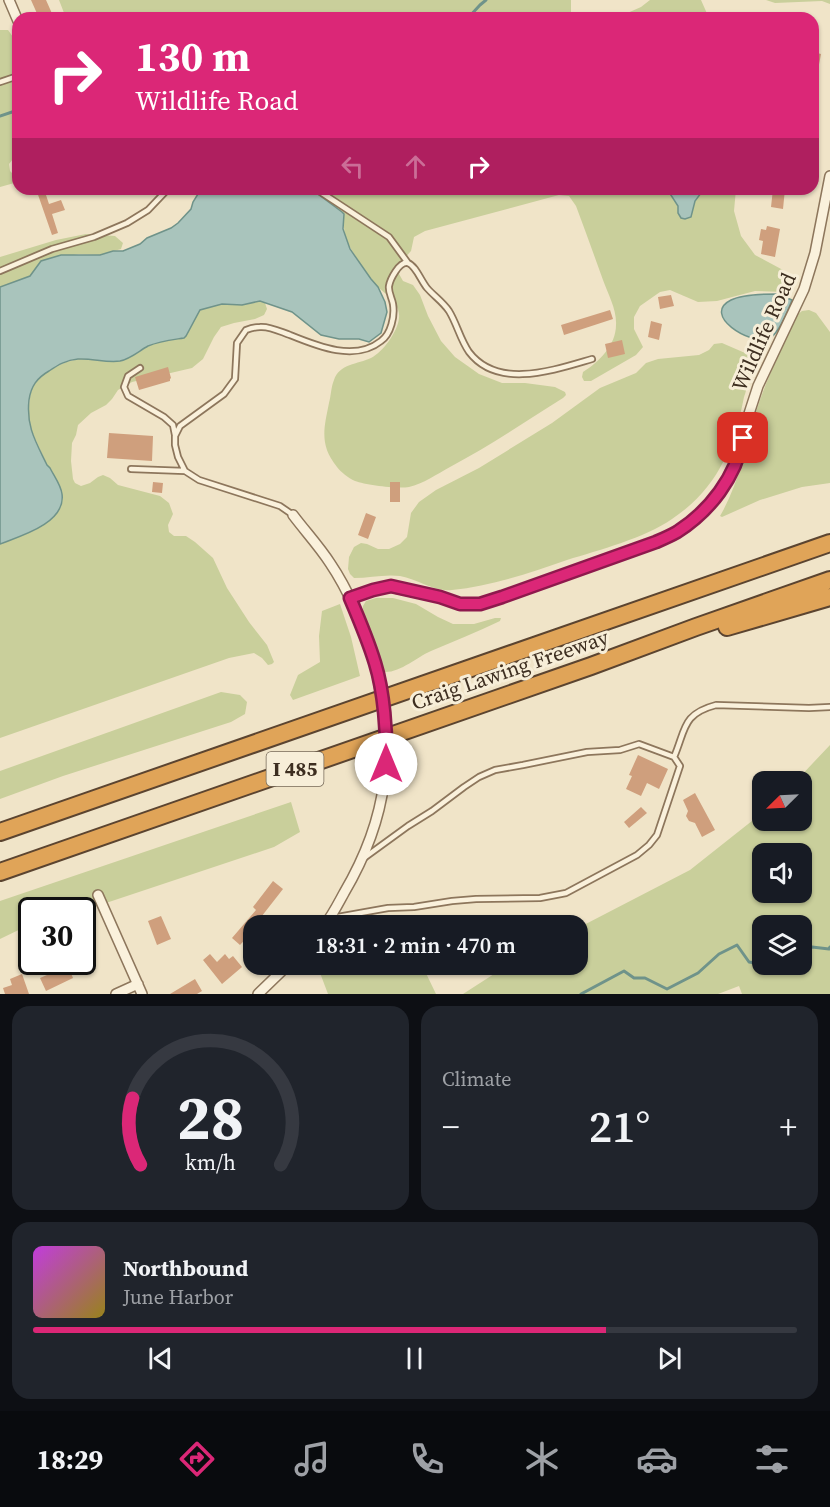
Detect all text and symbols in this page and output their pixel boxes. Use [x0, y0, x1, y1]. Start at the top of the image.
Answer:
text: 130 m [135, 27, 250, 85]
icon: right [36, 36, 114, 114]
text: Wildlife Road [135, 82, 298, 119]
icon: left [336, 150, 369, 183]
icon: ahead [399, 150, 432, 183]
icon: right [462, 150, 495, 183]
street label: Wildlife Road [724, 268, 803, 396]
pin [717, 412, 768, 463]
icon: arrive [726, 421, 759, 454]
street label: Craig Lawing Freeway [407, 622, 613, 717]
position arrow [354, 732, 418, 796]
road number: I 485 [266, 752, 324, 786]
north arrow [752, 771, 812, 831]
map controls [752, 771, 812, 975]
button: sound [752, 843, 812, 903]
speed limit sign: 30 [18, 897, 96, 975]
button: layers [752, 915, 812, 975]
text: 18:31 · 2 min · 470 m [315, 930, 516, 960]
text: Climate [442, 1065, 511, 1093]
text: 28 [177, 1074, 244, 1160]
text: 21° [589, 1095, 650, 1157]
text: − [442, 1104, 460, 1149]
text: + [780, 1104, 797, 1149]
text: km/h [185, 1148, 236, 1177]
text: Northbound [123, 1253, 248, 1283]
text: June Harbor [123, 1283, 233, 1311]
icon: previous [144, 1342, 177, 1375]
icon: pause [398, 1342, 431, 1375]
icon: next [653, 1342, 686, 1375]
icon: directions [176, 1438, 218, 1480]
icon: music [291, 1438, 333, 1480]
icon: phone [406, 1438, 448, 1480]
icon: climate [521, 1438, 563, 1480]
icon: car [636, 1438, 678, 1480]
icon: filters [751, 1438, 793, 1480]
text: 18:29 [37, 1441, 103, 1478]

